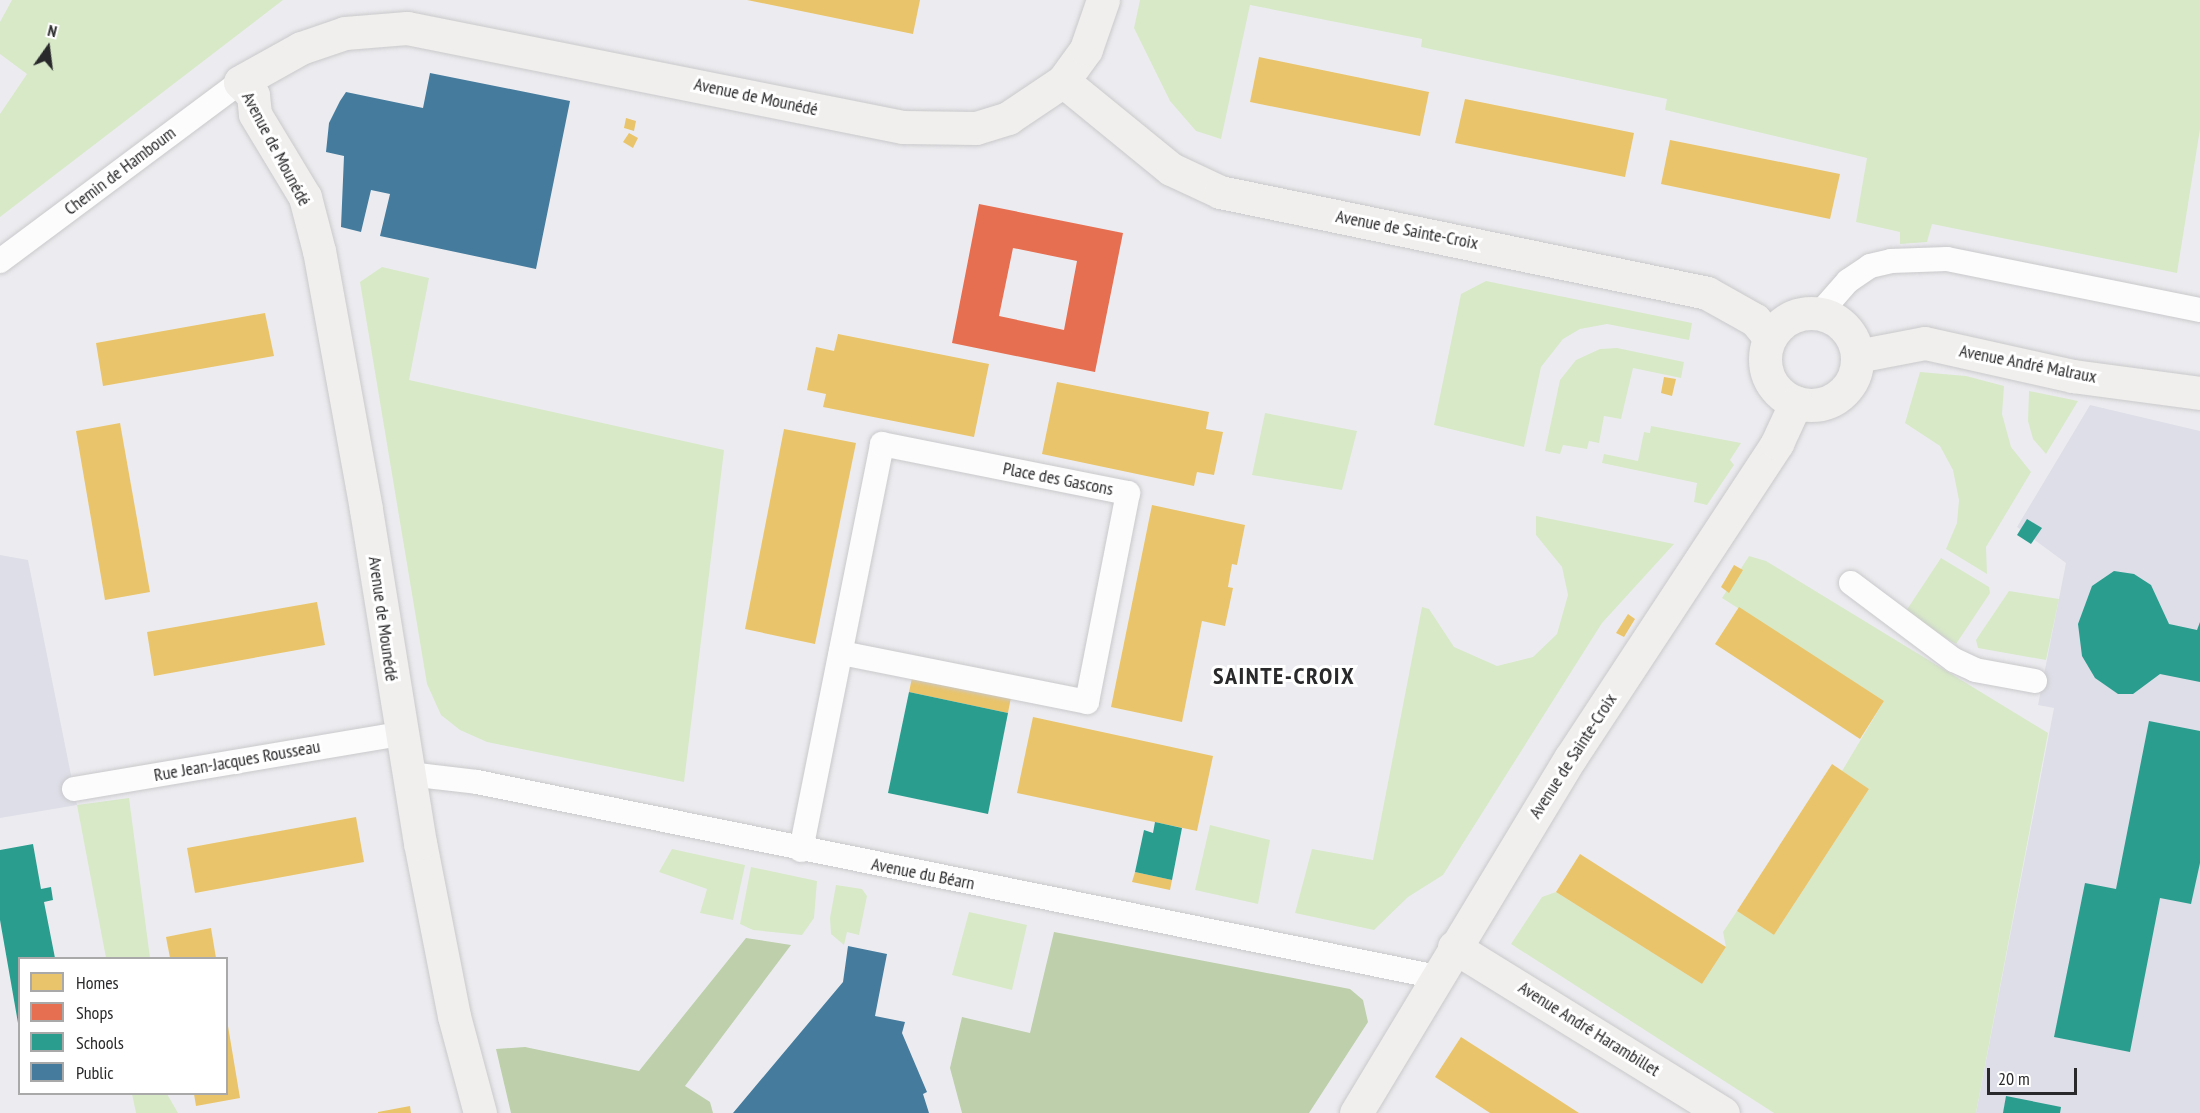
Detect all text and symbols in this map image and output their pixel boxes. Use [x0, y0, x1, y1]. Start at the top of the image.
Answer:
north arrow [18, 18, 78, 78]
text: N [46, 20, 59, 41]
street label: Avenue de Mounédé [692, 73, 820, 121]
street label: Avenue de Mounédé [237, 88, 315, 210]
street label: Chemin de Hamboum [60, 122, 180, 220]
street label: Avenue de Sainte-Croix [1334, 206, 1480, 254]
street label: Avenue André Malraux [1957, 340, 2099, 388]
street label: Place des Gascons [1001, 458, 1115, 500]
street label: Avenue de Mounédé [364, 555, 402, 683]
district label: SAINTE-CROIX [1213, 662, 1355, 690]
street label: Avenue de Sainte-Croix [1525, 689, 1621, 823]
street label: Rue Jean-Jacques Rousseau [152, 736, 322, 786]
street label: Avenue du Béarn [870, 853, 976, 895]
legend [18, 957, 228, 1095]
text: Homes [76, 971, 119, 994]
street label: Avenue André Harambillet [1514, 977, 1664, 1081]
text: Shops [76, 1001, 113, 1024]
text: Schools [76, 1031, 124, 1054]
scale bar [1990, 1056, 2080, 1094]
text: Public [76, 1061, 114, 1084]
text: 20 m [1998, 1067, 2030, 1090]

